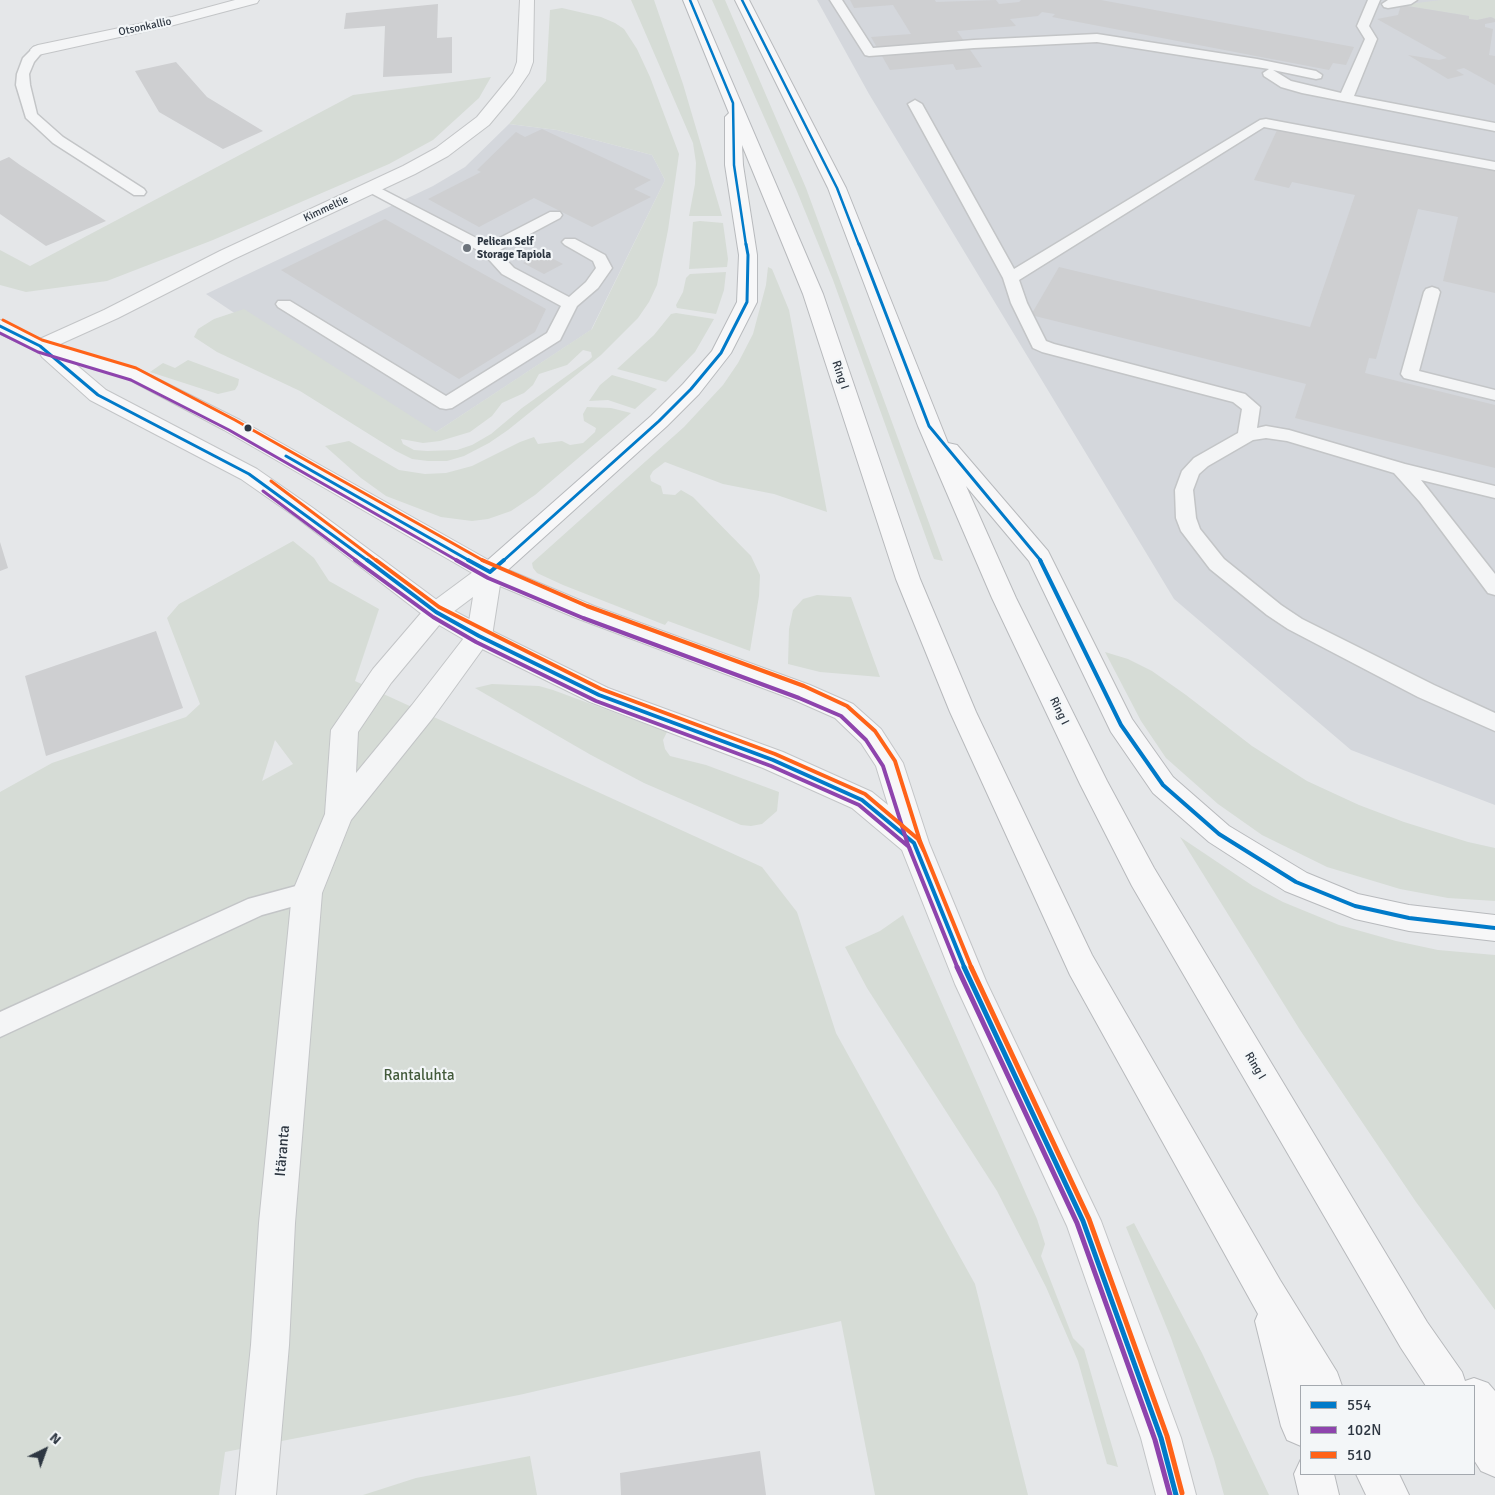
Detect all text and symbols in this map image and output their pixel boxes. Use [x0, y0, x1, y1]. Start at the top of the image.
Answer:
street label: Otsonkallio [117, 15, 173, 39]
street label: Kimmeltie [301, 193, 351, 225]
place label: Pelican Self Storage Tapiola [477, 235, 551, 261]
marker: Pelican Self Storage Tapiola [461, 242, 473, 254]
street label: Ring I [828, 359, 852, 391]
unlabelled marker [243, 423, 253, 433]
street label: Ring I [1046, 695, 1072, 727]
street label: Ring I [1241, 1050, 1269, 1082]
park label: Rantaluhta [383, 1067, 455, 1085]
street label: Itäranta [272, 1125, 294, 1177]
legend [1300, 1385, 1475, 1475]
text: 554 [1347, 1396, 1371, 1414]
text: 102N [1347, 1421, 1382, 1439]
north arrow [20, 1425, 70, 1475]
text: N [46, 1429, 65, 1448]
text: 510 [1347, 1446, 1371, 1464]

